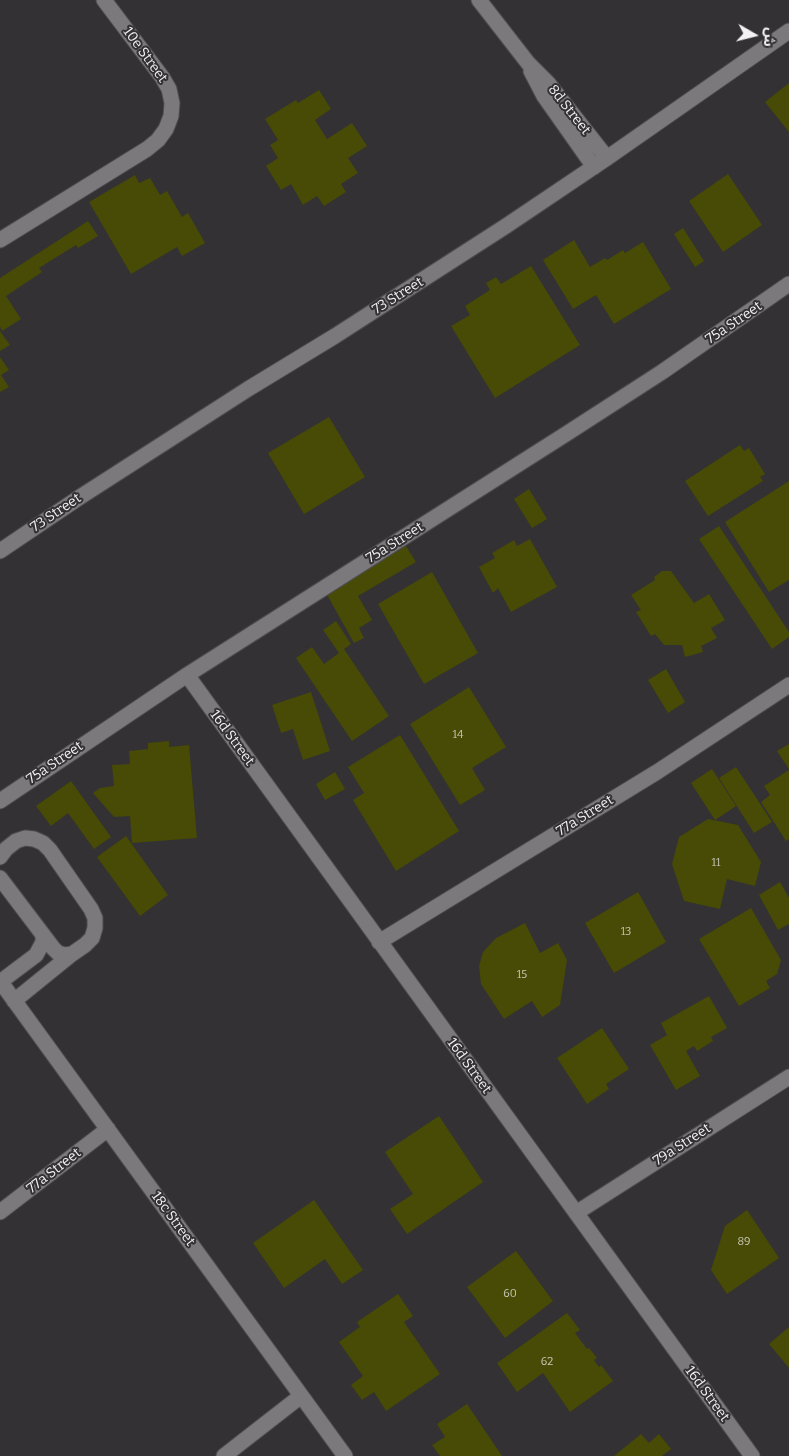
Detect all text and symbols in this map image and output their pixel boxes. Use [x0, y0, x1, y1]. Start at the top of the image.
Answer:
north arrow [729, 10, 779, 60]
street label: 10e Street [119, 24, 171, 86]
text: ش [760, 26, 779, 48]
street label: 8d Street [544, 82, 594, 138]
street label: 73 Street [369, 274, 427, 318]
street label: 75a Street [703, 298, 765, 348]
street label: 73 Street [28, 490, 84, 536]
street label: 75a Street [363, 519, 427, 567]
street label: 16d Street [206, 707, 258, 769]
house number: 14 [453, 728, 463, 742]
street label: 75a Street [24, 738, 86, 788]
street label: 77a Street [553, 792, 617, 840]
house number: 11 [712, 856, 720, 870]
house number: 13 [621, 925, 631, 939]
house number: 15 [517, 968, 527, 982]
street label: 16d Street [443, 1035, 495, 1097]
street label: 79a Street [650, 1120, 714, 1170]
street label: 77a Street [24, 1145, 84, 1197]
street label: 18c Street [148, 1188, 198, 1250]
house number: 89 [737, 1235, 751, 1249]
house number: 60 [503, 1287, 517, 1301]
house number: 62 [541, 1355, 553, 1369]
street label: 16d Street [681, 1363, 733, 1425]

